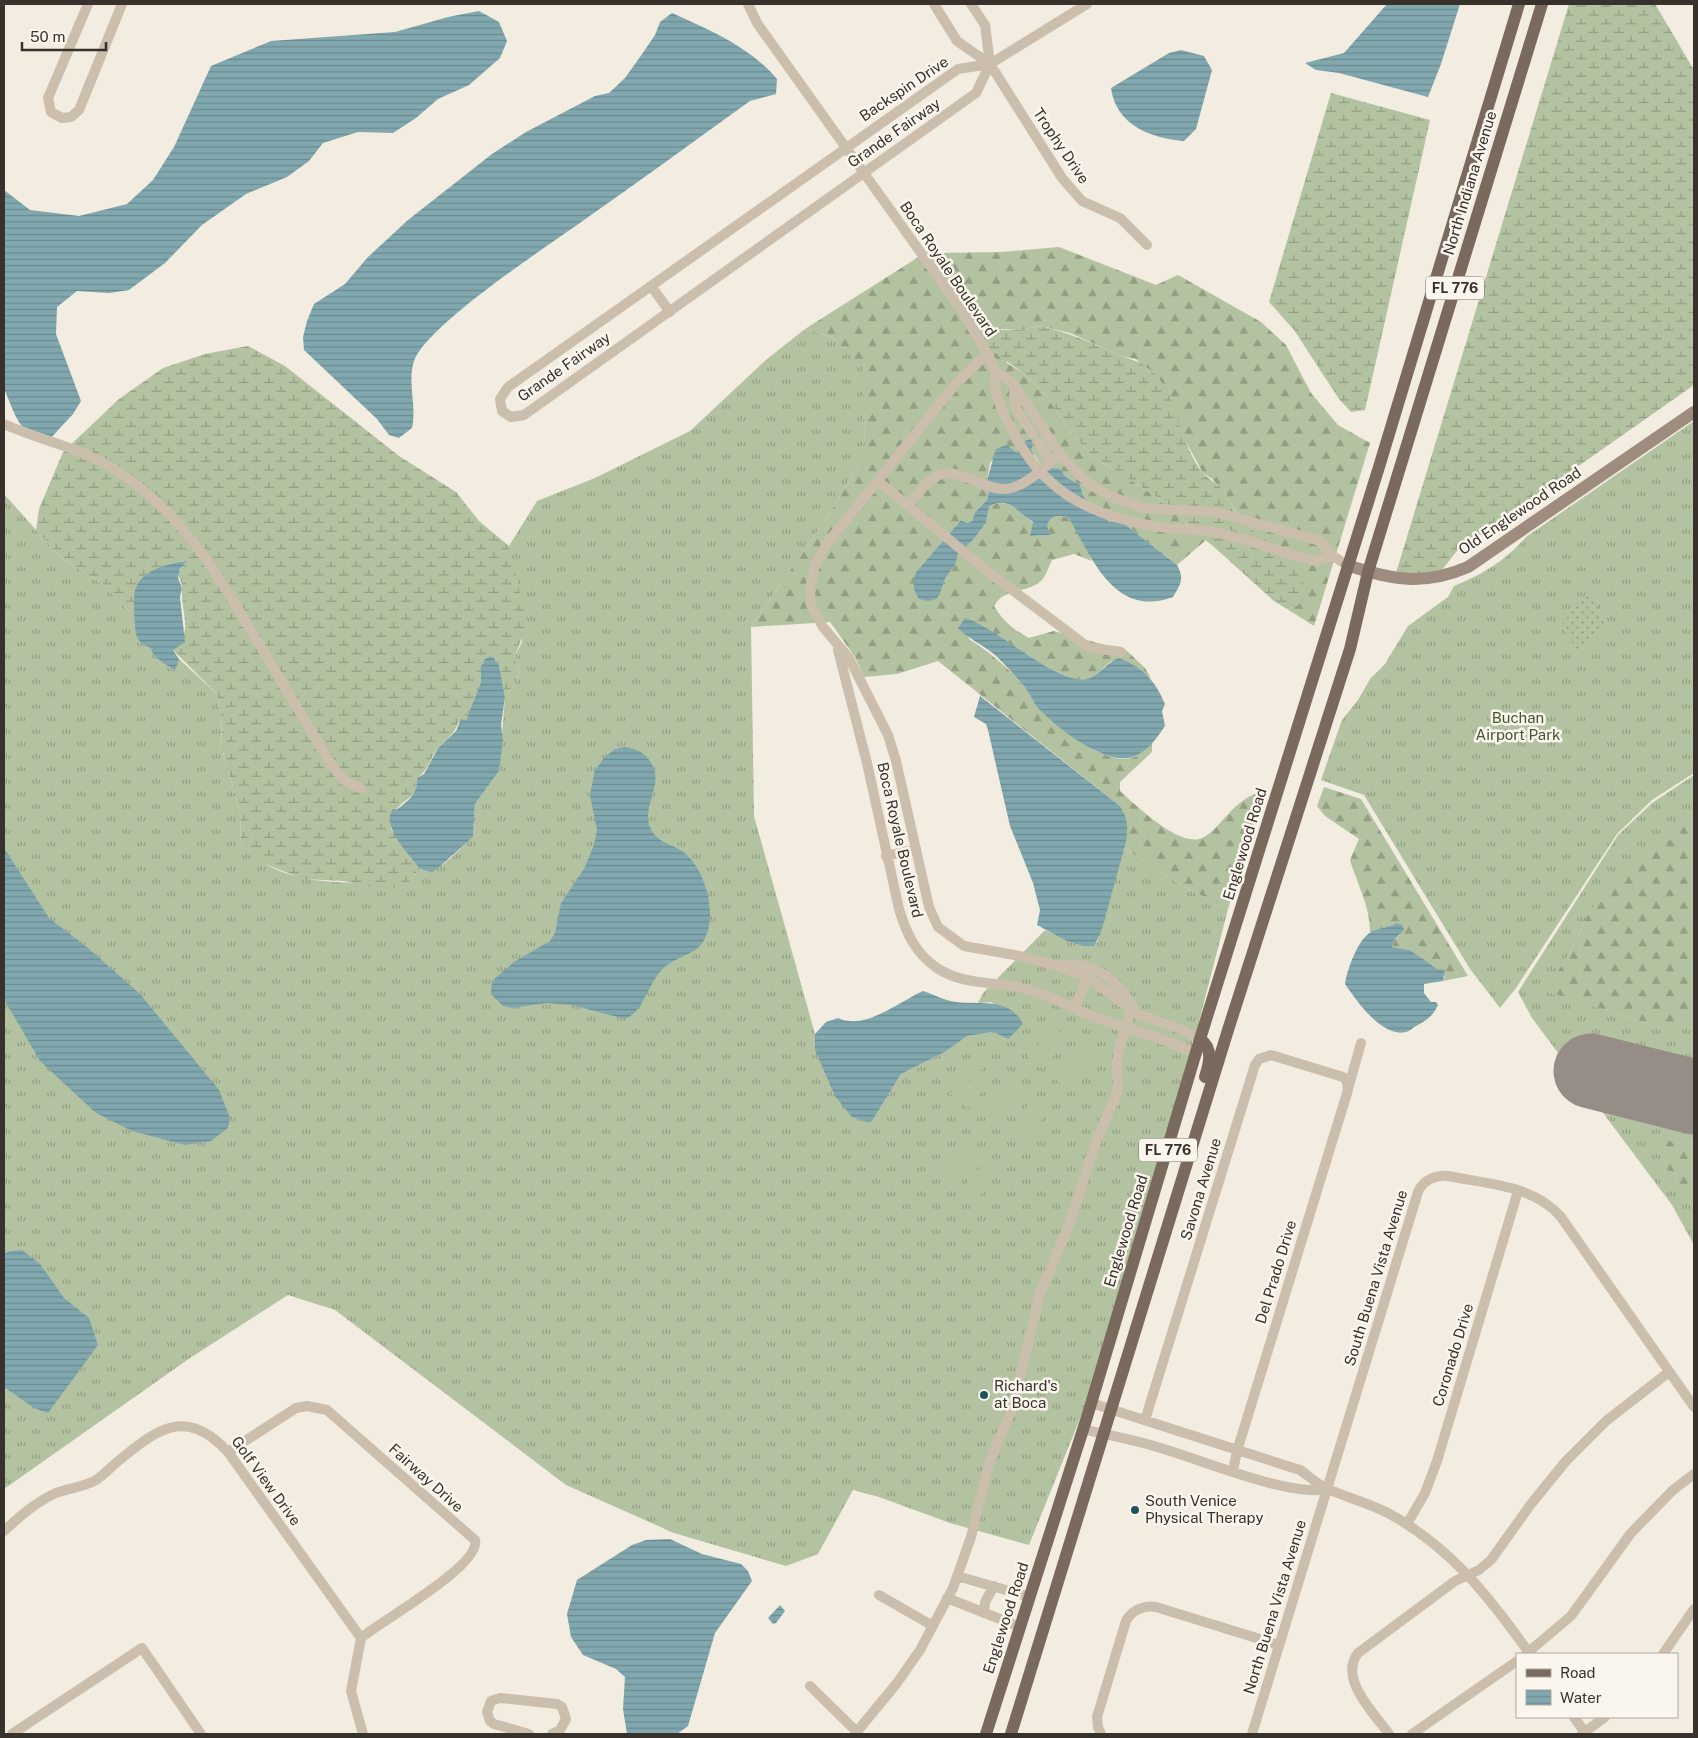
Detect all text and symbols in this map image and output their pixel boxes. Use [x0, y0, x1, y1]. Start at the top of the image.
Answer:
scale bar [22, 20, 106, 52]
text: 50 m [30, 28, 65, 45]
street label: Backspin Drive [856, 53, 951, 124]
street label: Grande Fairway [844, 94, 943, 171]
street label: Trophy Drive [1030, 105, 1093, 187]
street label: North Indiana Avenue [1440, 109, 1500, 257]
street label: Boca Royale Boulevard [897, 198, 1000, 340]
road number: FL 776 [1426, 276, 1484, 300]
street label: Grande Fairway [514, 328, 613, 405]
street label: Old Englewood Road [1455, 463, 1584, 558]
park label: Buchan Airport Park [1476, 709, 1560, 743]
street label: Boca Royale Boulevard [874, 760, 927, 919]
street label: Englewood Road [1219, 786, 1270, 902]
street label: Savona Avenue [1177, 1136, 1224, 1242]
road number: FL 776 [1139, 1138, 1197, 1162]
street label: Englewood Road [1100, 1173, 1151, 1289]
street label: South Buena Vista Avenue [1341, 1188, 1410, 1368]
street label: Del Prado Drive [1252, 1218, 1299, 1326]
street label: Coronado Drive [1429, 1301, 1476, 1408]
place label: Richard's at Boca [994, 1377, 1058, 1411]
marker: Richard's at Boca [978, 1389, 990, 1401]
street label: Golf View Drive [228, 1433, 305, 1529]
street label: Fairway Drive [386, 1440, 467, 1515]
place label: South Venice Physical Therapy [1145, 1492, 1263, 1526]
marker: South Venice Physical Therapy [1129, 1504, 1141, 1516]
street label: North Buena Vista Avenue [1240, 1518, 1309, 1696]
street label: Englewood Road [979, 1560, 1032, 1676]
legend [1516, 1653, 1678, 1718]
text: Road [1560, 1664, 1596, 1681]
text: Water [1560, 1689, 1602, 1706]

